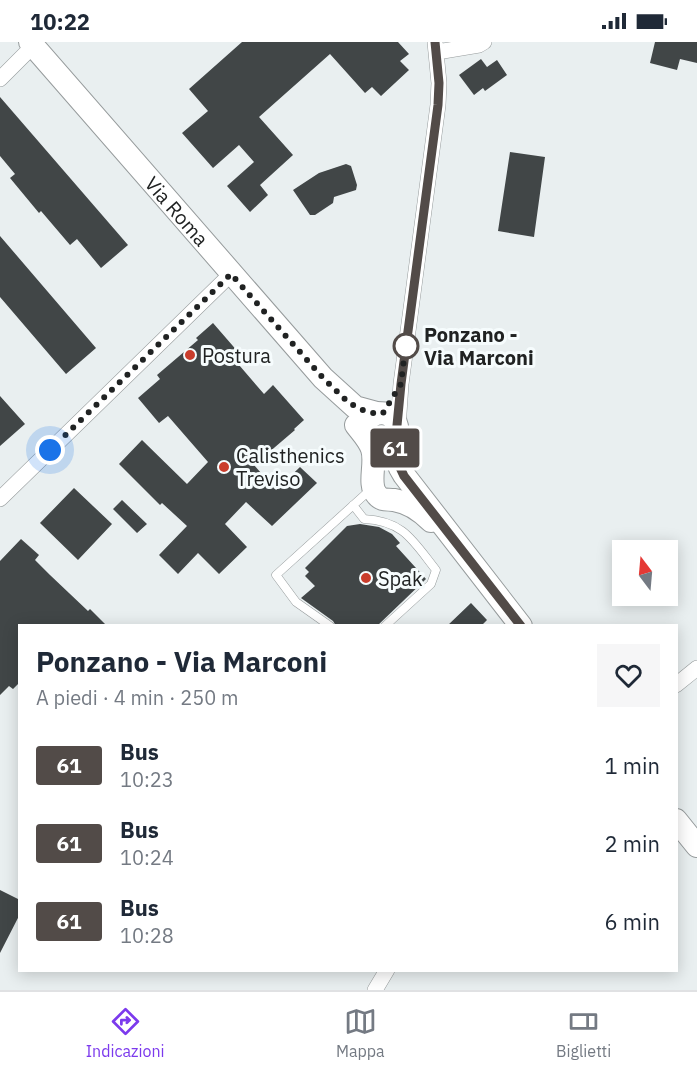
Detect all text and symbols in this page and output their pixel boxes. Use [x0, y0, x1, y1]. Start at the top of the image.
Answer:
text: 10:22 [30, 7, 90, 36]
street label: Via Roma [139, 170, 215, 252]
place label: Ponzano - Via Marconi [424, 321, 534, 371]
marker: Ponzano - Via Marconi [393, 333, 419, 359]
place label: Postura [202, 342, 271, 369]
marker: Postura [183, 348, 197, 362]
line badge: 61 [368, 428, 422, 468]
text: 61 [382, 434, 408, 462]
your location [35, 435, 65, 465]
place label: Calisthenics Treviso [236, 442, 345, 492]
marker: Calisthenics Treviso [217, 460, 231, 474]
north arrow [612, 540, 678, 606]
map controls [612, 540, 678, 606]
place label: Spak [378, 565, 423, 592]
marker: Spak [359, 571, 373, 585]
text: Ponzano - Via Marconi [36, 643, 327, 680]
button: heart [597, 644, 660, 707]
text: A piedi · 4 min · 250 m [36, 684, 238, 711]
text: Bus [120, 737, 159, 766]
text: 61 [56, 751, 82, 779]
text: 1 min [604, 751, 660, 780]
text: 10:23 [120, 766, 174, 793]
text: Bus [120, 815, 159, 844]
text: 61 [56, 829, 82, 857]
text: 2 min [604, 829, 660, 858]
text: 10:24 [120, 844, 174, 871]
text: Bus [120, 893, 159, 922]
text: 61 [56, 907, 82, 935]
text: 6 min [604, 907, 660, 936]
text: 10:28 [120, 922, 174, 949]
tab: Indicazioni [86, 1005, 165, 1061]
tab: Mappa [336, 1005, 385, 1061]
tab: Biglietti [556, 1005, 611, 1061]

